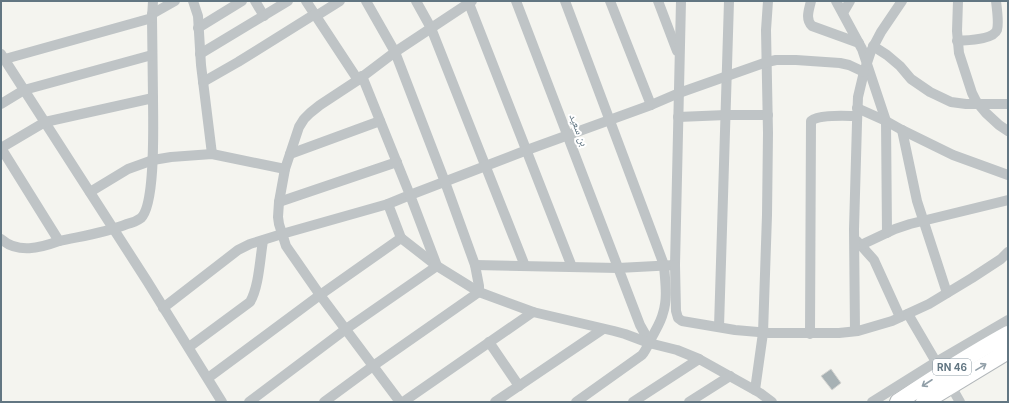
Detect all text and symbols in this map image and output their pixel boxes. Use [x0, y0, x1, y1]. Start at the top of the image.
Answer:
street label: بن سعيد [566, 112, 592, 148]
road number: RN 46 [933, 359, 971, 375]
one-way arrow [975, 363, 987, 371]
one-way arrow [921, 379, 932, 387]

